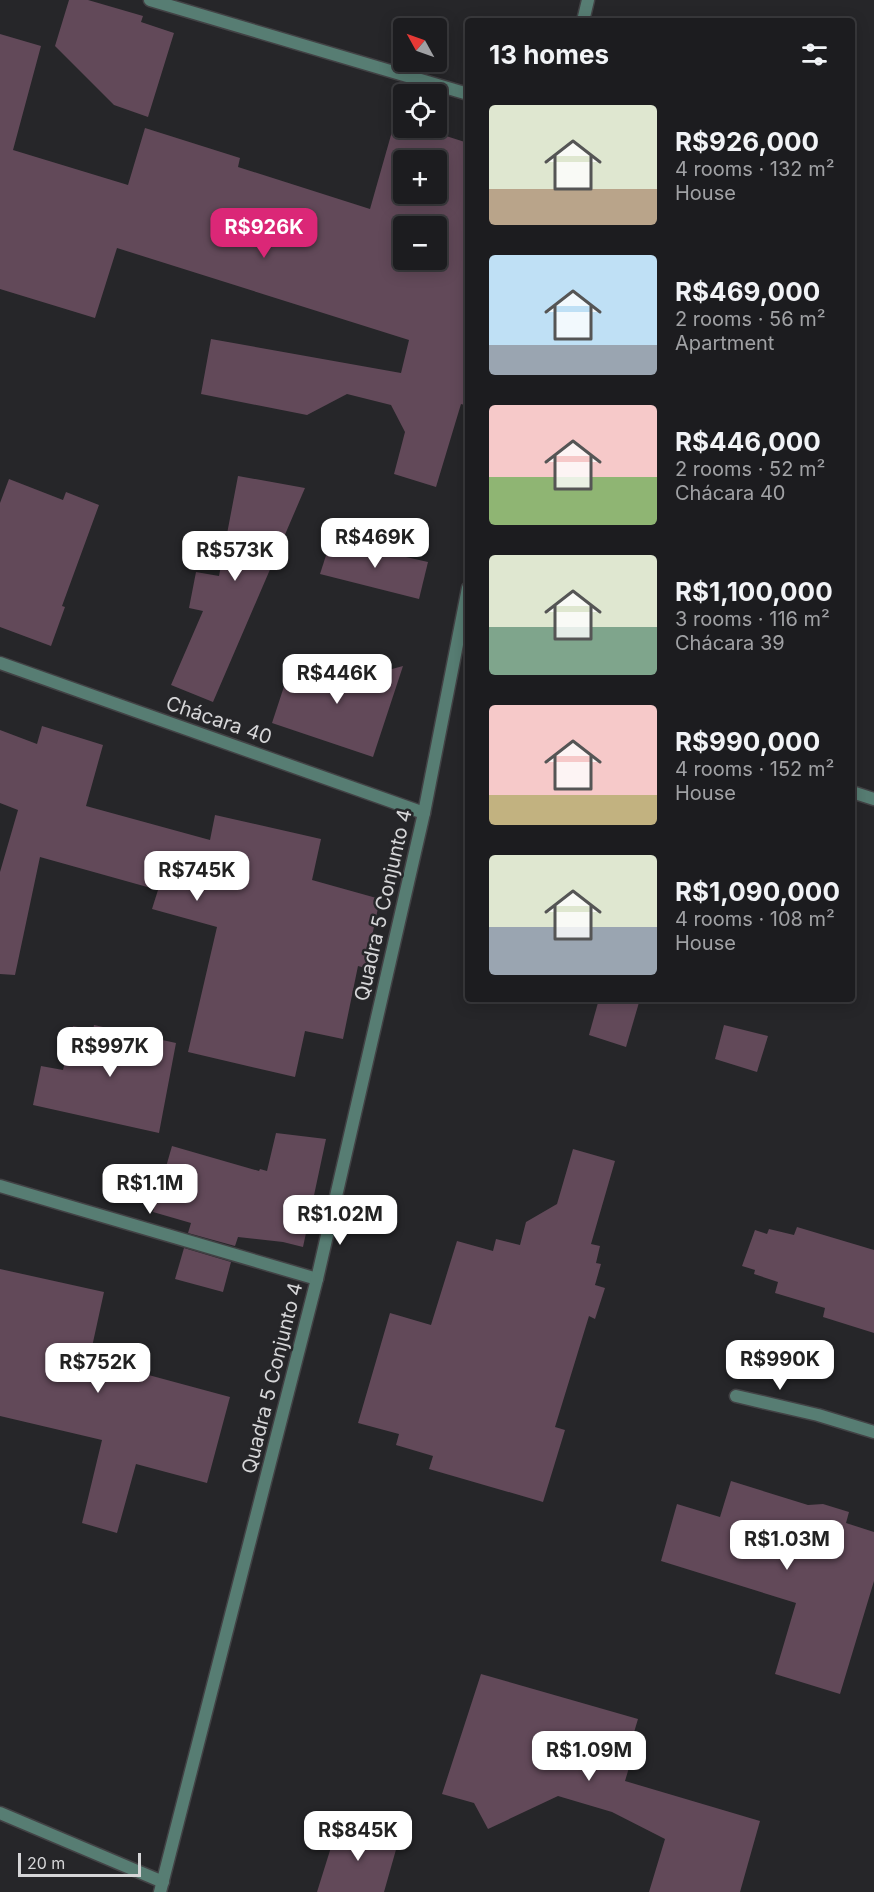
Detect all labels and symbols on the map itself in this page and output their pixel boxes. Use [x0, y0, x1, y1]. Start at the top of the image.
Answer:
north arrow [393, 18, 447, 72]
pin: R$926K [215, 208, 313, 259]
pin: R$469K [326, 518, 424, 569]
pin: R$573K [186, 531, 284, 582]
pin: R$446K [288, 654, 386, 705]
street label: Chácara 40 [163, 691, 275, 749]
street label: Quadra 5 Conjunto 4 [349, 807, 417, 1003]
pin: R$745K [148, 851, 246, 902]
pin: R$997K [61, 1027, 159, 1078]
pin: R$1.1M [101, 1164, 199, 1215]
pin: R$1.02M [285, 1195, 395, 1246]
street label: Quadra 5 Conjunto 4 [237, 1280, 307, 1476]
pin: R$990K [731, 1340, 829, 1391]
pin: R$752K [49, 1343, 147, 1394]
pin: R$1.03M [732, 1520, 842, 1571]
pin: R$1.09M [534, 1731, 644, 1782]
pin: R$845K [309, 1811, 407, 1862]
scale bar [18, 1850, 141, 1878]

